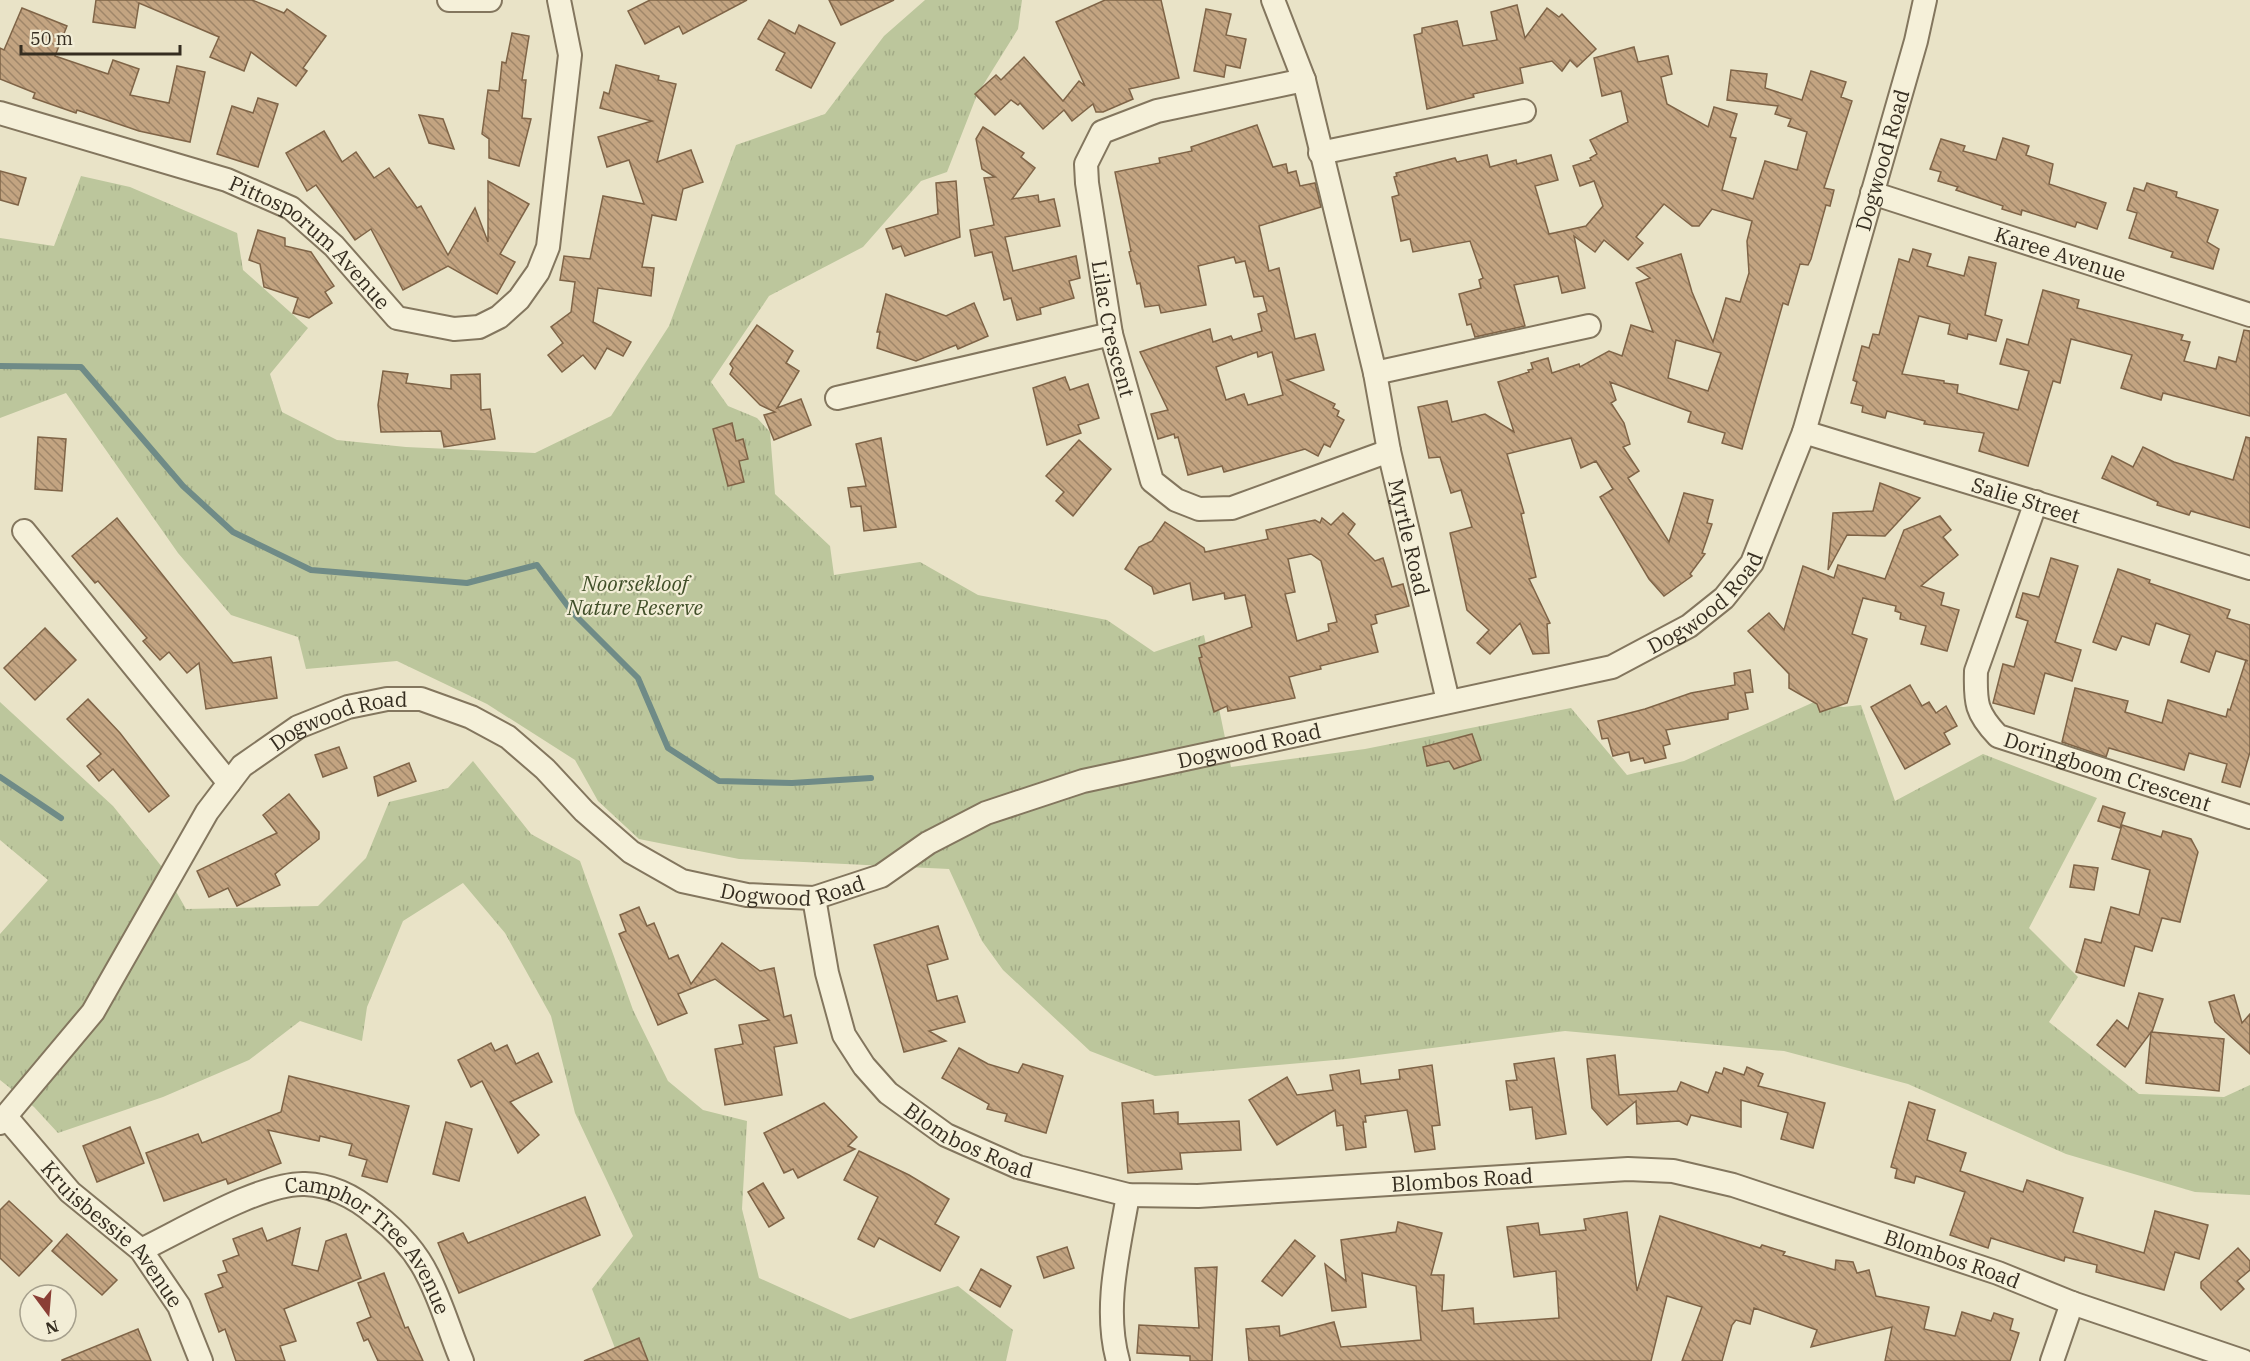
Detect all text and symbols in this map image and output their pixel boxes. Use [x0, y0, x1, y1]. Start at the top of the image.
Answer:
scale bar [21, 18, 180, 56]
text: 50 m [30, 27, 73, 50]
street label: Dogwood Road [1848, 86, 1916, 234]
street label: Pittosporum Avenue [225, 169, 397, 315]
street label: Karee Avenue [1991, 220, 2130, 288]
street label: Lilac Crescent [1085, 258, 1142, 400]
street label: Salie Street [1968, 470, 2084, 529]
street label: Myrtle Road [1382, 476, 1437, 598]
street label: Dogwood Road [1642, 547, 1769, 660]
park label: Noorsekloof Nature Reserve [566, 569, 703, 621]
street label: Dogwood Road [264, 685, 408, 757]
street label: Dogwood Road [1175, 716, 1324, 774]
street label: Doringboom Crescent [2001, 725, 2215, 818]
street label: Dogwood Road [718, 868, 868, 912]
street label: Blombos Road [899, 1095, 1036, 1184]
street label: Kruisbessie Avenue [35, 1155, 190, 1313]
street label: Blombos Road [1390, 1161, 1534, 1198]
street label: Camphor Tree Avenue [283, 1170, 457, 1318]
street label: Blombos Road [1881, 1222, 2025, 1295]
north arrow [18, 1283, 78, 1343]
text: N [43, 1316, 61, 1339]

